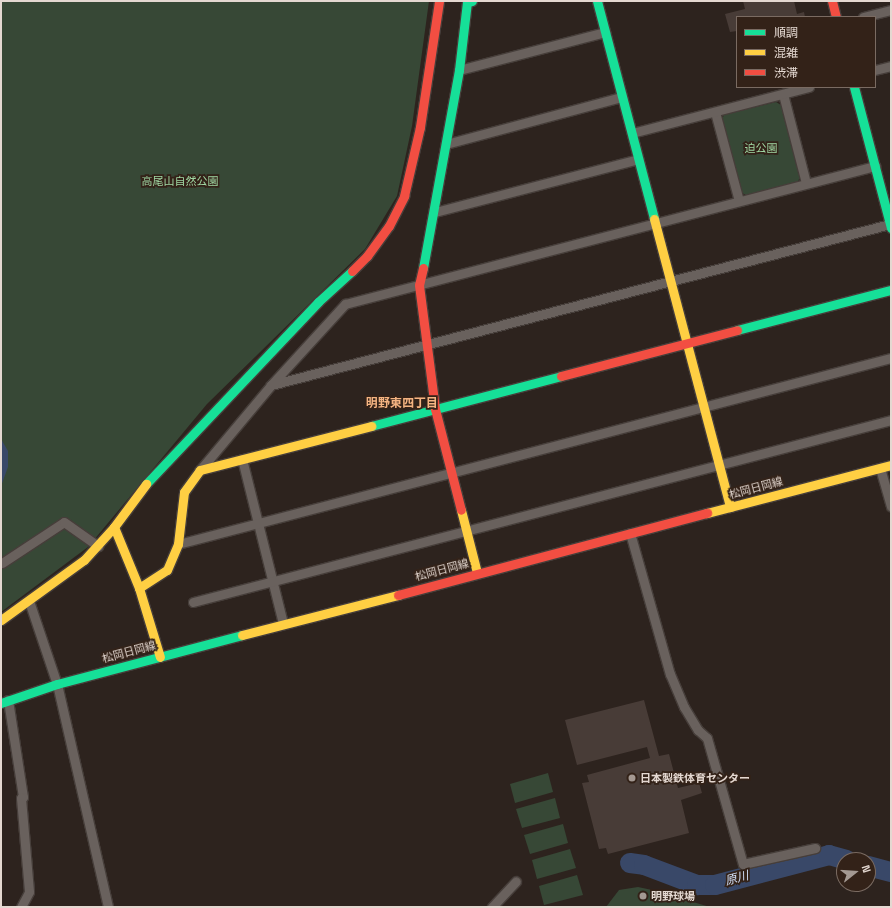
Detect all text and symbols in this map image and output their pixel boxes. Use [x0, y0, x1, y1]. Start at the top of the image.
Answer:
legend [736, 16, 876, 88]
text: 順調 [774, 25, 798, 41]
text: 混雑 [774, 45, 798, 61]
text: 渋滞 [774, 65, 798, 81]
park label: 迫公園 [745, 141, 777, 155]
park label: 高尾山自然公園 [142, 174, 218, 188]
district label: 明野東四丁目 [366, 397, 438, 411]
street label: 松岡日岡線 [728, 475, 784, 501]
street label: 松岡日岡線 [414, 557, 470, 583]
street label: 松岡日岡線 [101, 639, 157, 665]
place label: 日本製鉄体育センター [640, 771, 750, 785]
marker: 日本製鉄体育センター [627, 773, 637, 783]
north arrow [836, 852, 876, 892]
text: N [859, 863, 874, 874]
water label: 原川 [724, 869, 750, 889]
place label: 明野球場 [651, 889, 695, 903]
marker: 明野球場 [638, 891, 648, 901]

